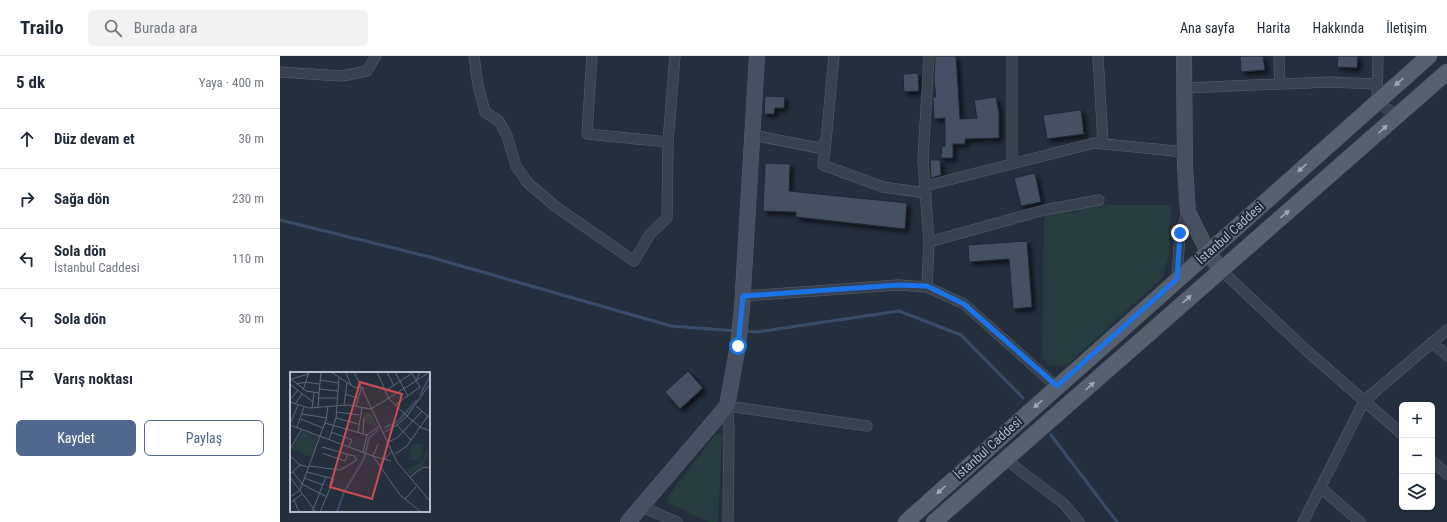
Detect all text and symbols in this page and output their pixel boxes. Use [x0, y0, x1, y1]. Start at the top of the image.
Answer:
search box [88, 10, 368, 46]
text: Trailo [20, 16, 64, 39]
icon: search [102, 17, 124, 39]
text: Burada ara [134, 19, 197, 37]
text: Ana sayfa [1180, 20, 1235, 36]
text: Harita [1257, 20, 1290, 36]
text: Hakkında [1312, 20, 1364, 36]
text: İletişim [1386, 20, 1427, 36]
text: 5 dk [16, 72, 45, 92]
text: Yaya · 400 m [199, 75, 264, 90]
one-way arrow [1395, 77, 1404, 86]
one-way arrow [1378, 124, 1388, 133]
icon: ahead [16, 128, 38, 150]
text: Düz devam et [54, 130, 135, 148]
text: 30 m [238, 131, 264, 146]
one-way arrow [1297, 164, 1307, 173]
icon: right [16, 188, 38, 210]
text: Sağa dön [54, 190, 110, 208]
text: 230 m [232, 191, 264, 206]
street label: İstanbul Caddesi [1193, 199, 1267, 267]
one-way arrow [1280, 210, 1290, 219]
route end [1171, 224, 1189, 242]
text: Sola dön [54, 242, 106, 260]
icon: left [16, 248, 38, 270]
text: 110 m [232, 251, 264, 266]
text: İstanbul Caddesi [54, 260, 140, 275]
one-way arrow [1182, 295, 1192, 304]
icon: left [16, 308, 38, 330]
text: Sola dön [54, 310, 106, 328]
text: 30 m [238, 311, 264, 326]
route start [729, 337, 747, 355]
icon: arrive [16, 368, 38, 390]
text: Varış noktası [54, 370, 133, 388]
inset map [290, 372, 430, 512]
one-way arrow [1085, 381, 1095, 391]
one-way arrow [1033, 399, 1043, 408]
map controls [1399, 402, 1435, 510]
button: + [1399, 402, 1435, 438]
street label: İstanbul Caddesi [951, 414, 1025, 482]
button: Kaydet [16, 420, 136, 456]
button: Paylaş [144, 420, 264, 456]
button: − [1399, 438, 1435, 474]
button: layers [1399, 474, 1435, 510]
one-way arrow [936, 486, 946, 495]

